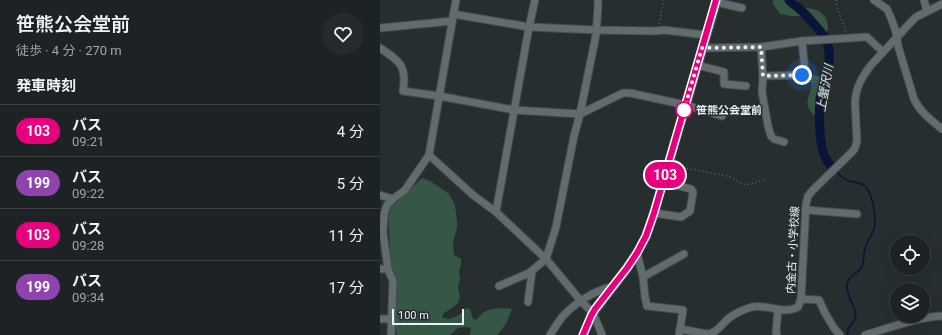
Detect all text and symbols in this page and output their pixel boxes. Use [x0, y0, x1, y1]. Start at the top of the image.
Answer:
text: 笹熊公会堂前 [16, 13, 130, 36]
button: heart [322, 13, 364, 55]
text: 徒歩 · 4 分 · 270 m [16, 43, 122, 58]
water label: 上蟹沢川 [814, 61, 836, 113]
your location [792, 65, 812, 85]
text: 発車時刻 [16, 77, 76, 95]
marker: 笹熊公会堂前 [675, 101, 693, 119]
place label: 笹熊公会堂前 [696, 104, 762, 117]
text: バス [72, 116, 102, 134]
text: 103 [26, 123, 50, 139]
text: 4 分 [337, 123, 364, 141]
text: 09:21 [72, 134, 104, 149]
line badge: 103 [642, 162, 688, 188]
text: 103 [653, 167, 677, 183]
text: バス [72, 168, 102, 186]
text: 199 [26, 175, 50, 191]
text: 5 分 [337, 175, 364, 193]
text: 09:22 [72, 186, 104, 201]
street label: 内金古・小学校線 [784, 206, 802, 294]
text: バス [72, 220, 102, 238]
text: 103 [26, 227, 50, 243]
text: 11 分 [328, 227, 364, 245]
map controls [890, 235, 930, 323]
button: locate [890, 235, 930, 275]
text: 09:28 [72, 238, 104, 253]
text: バス [72, 272, 102, 290]
text: 199 [26, 279, 50, 295]
text: 17 分 [328, 279, 364, 297]
button: layers [890, 283, 930, 323]
text: 09:34 [72, 290, 104, 305]
scale bar [392, 307, 464, 326]
text: 100 m [398, 309, 429, 322]

